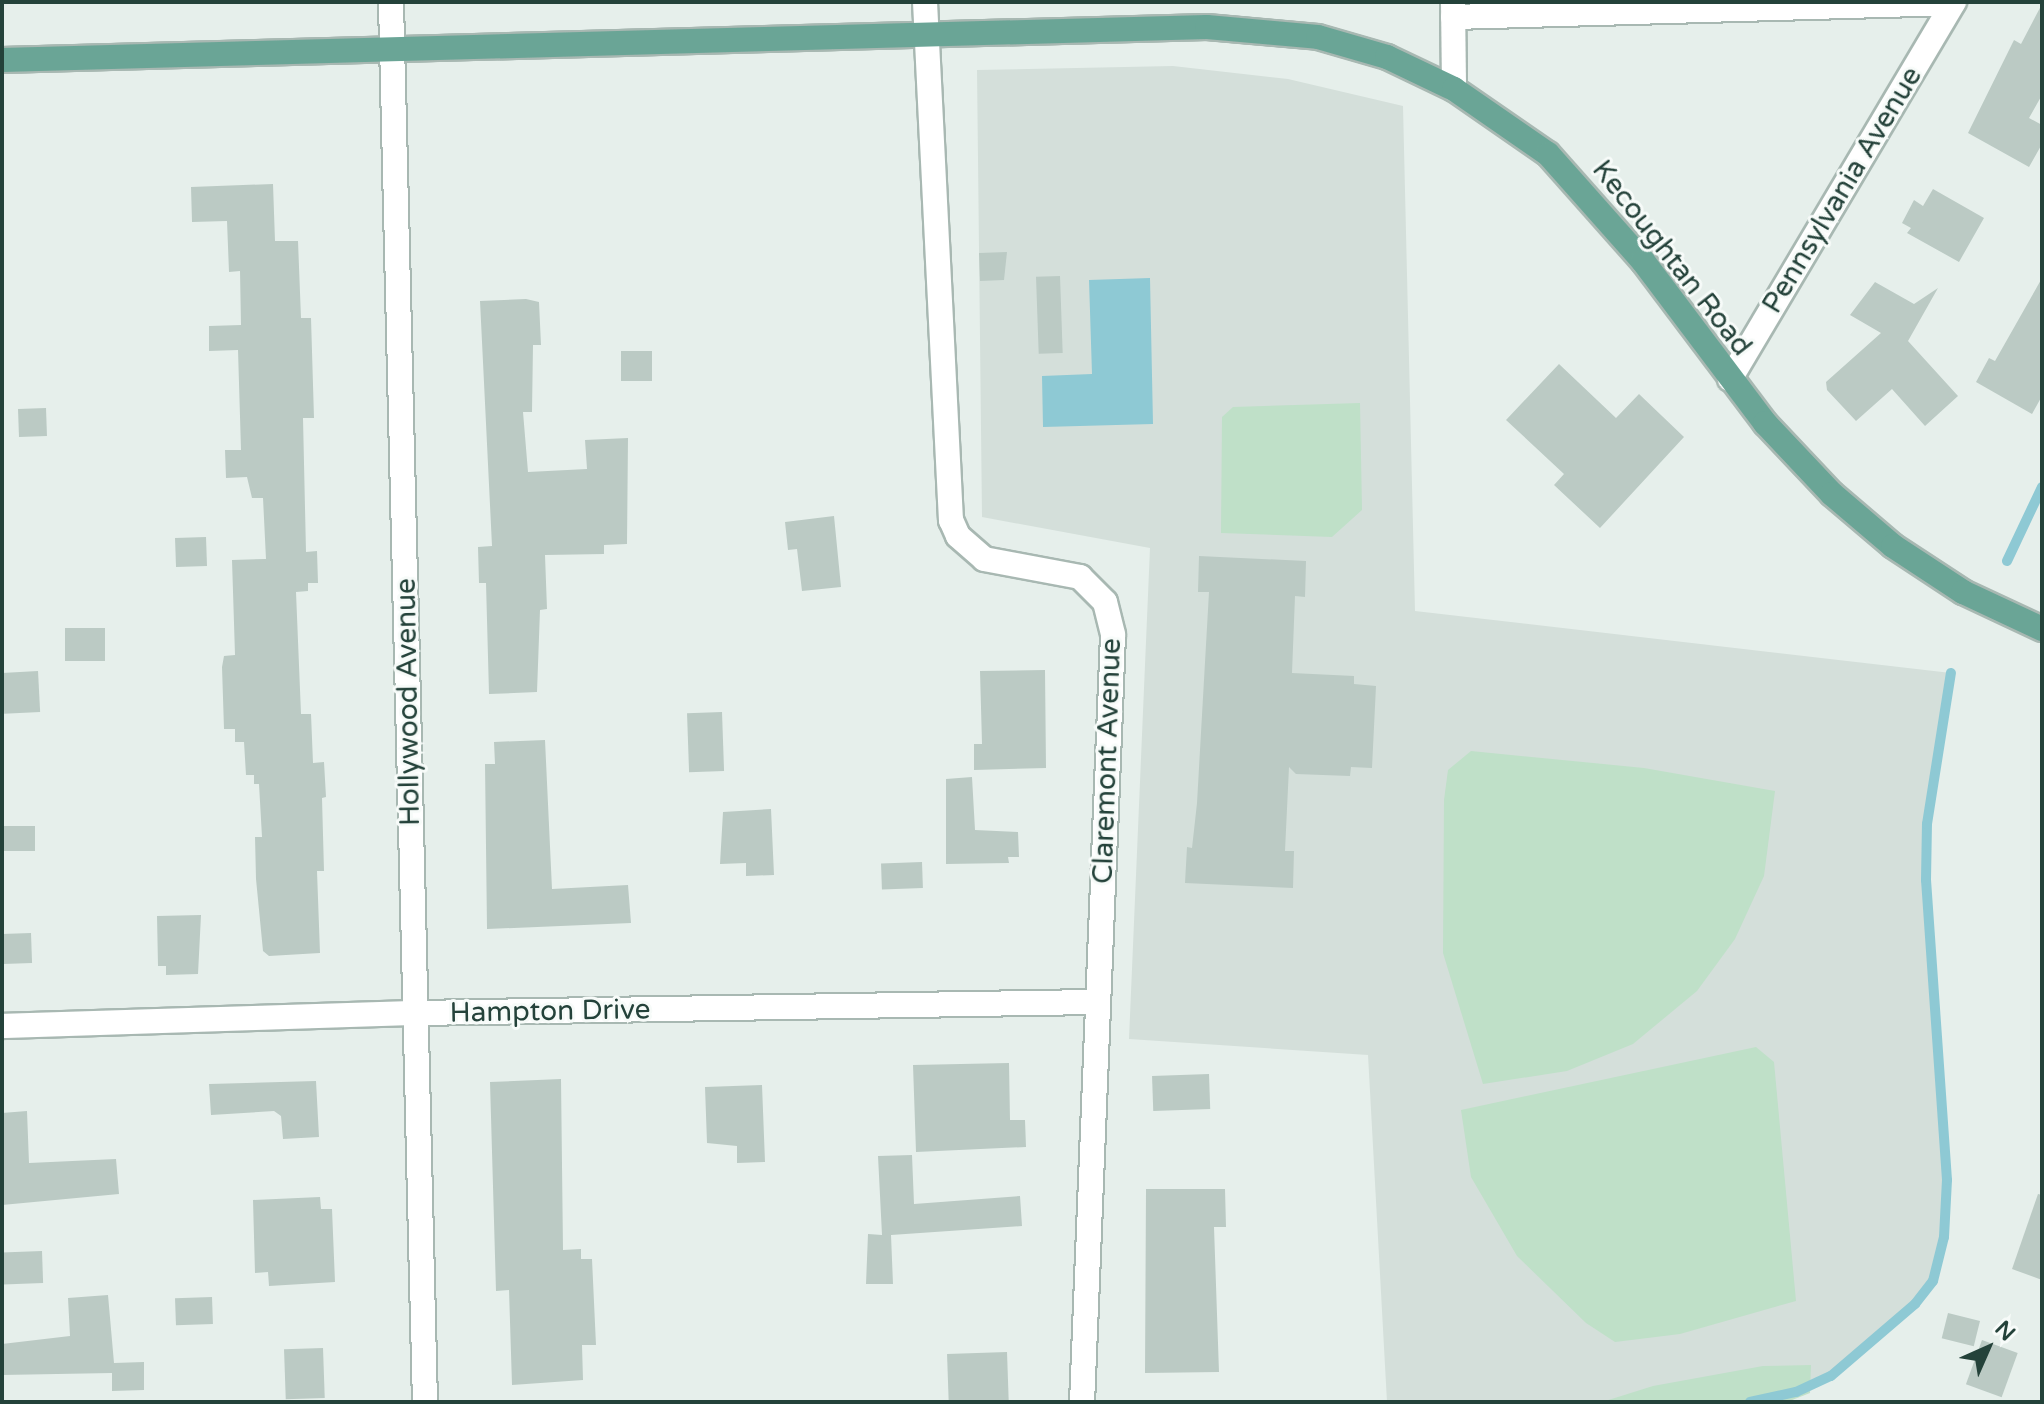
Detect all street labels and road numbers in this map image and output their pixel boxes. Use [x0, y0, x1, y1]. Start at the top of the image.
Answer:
street label: Pennsylvania Avenue [1755, 61, 1929, 319]
street label: Kecoughtan Road [1585, 153, 1759, 363]
street label: Hollywood Avenue [389, 578, 427, 826]
street label: Claremont Avenue [1086, 638, 1128, 884]
street label: Hampton Drive [449, 992, 651, 1030]

